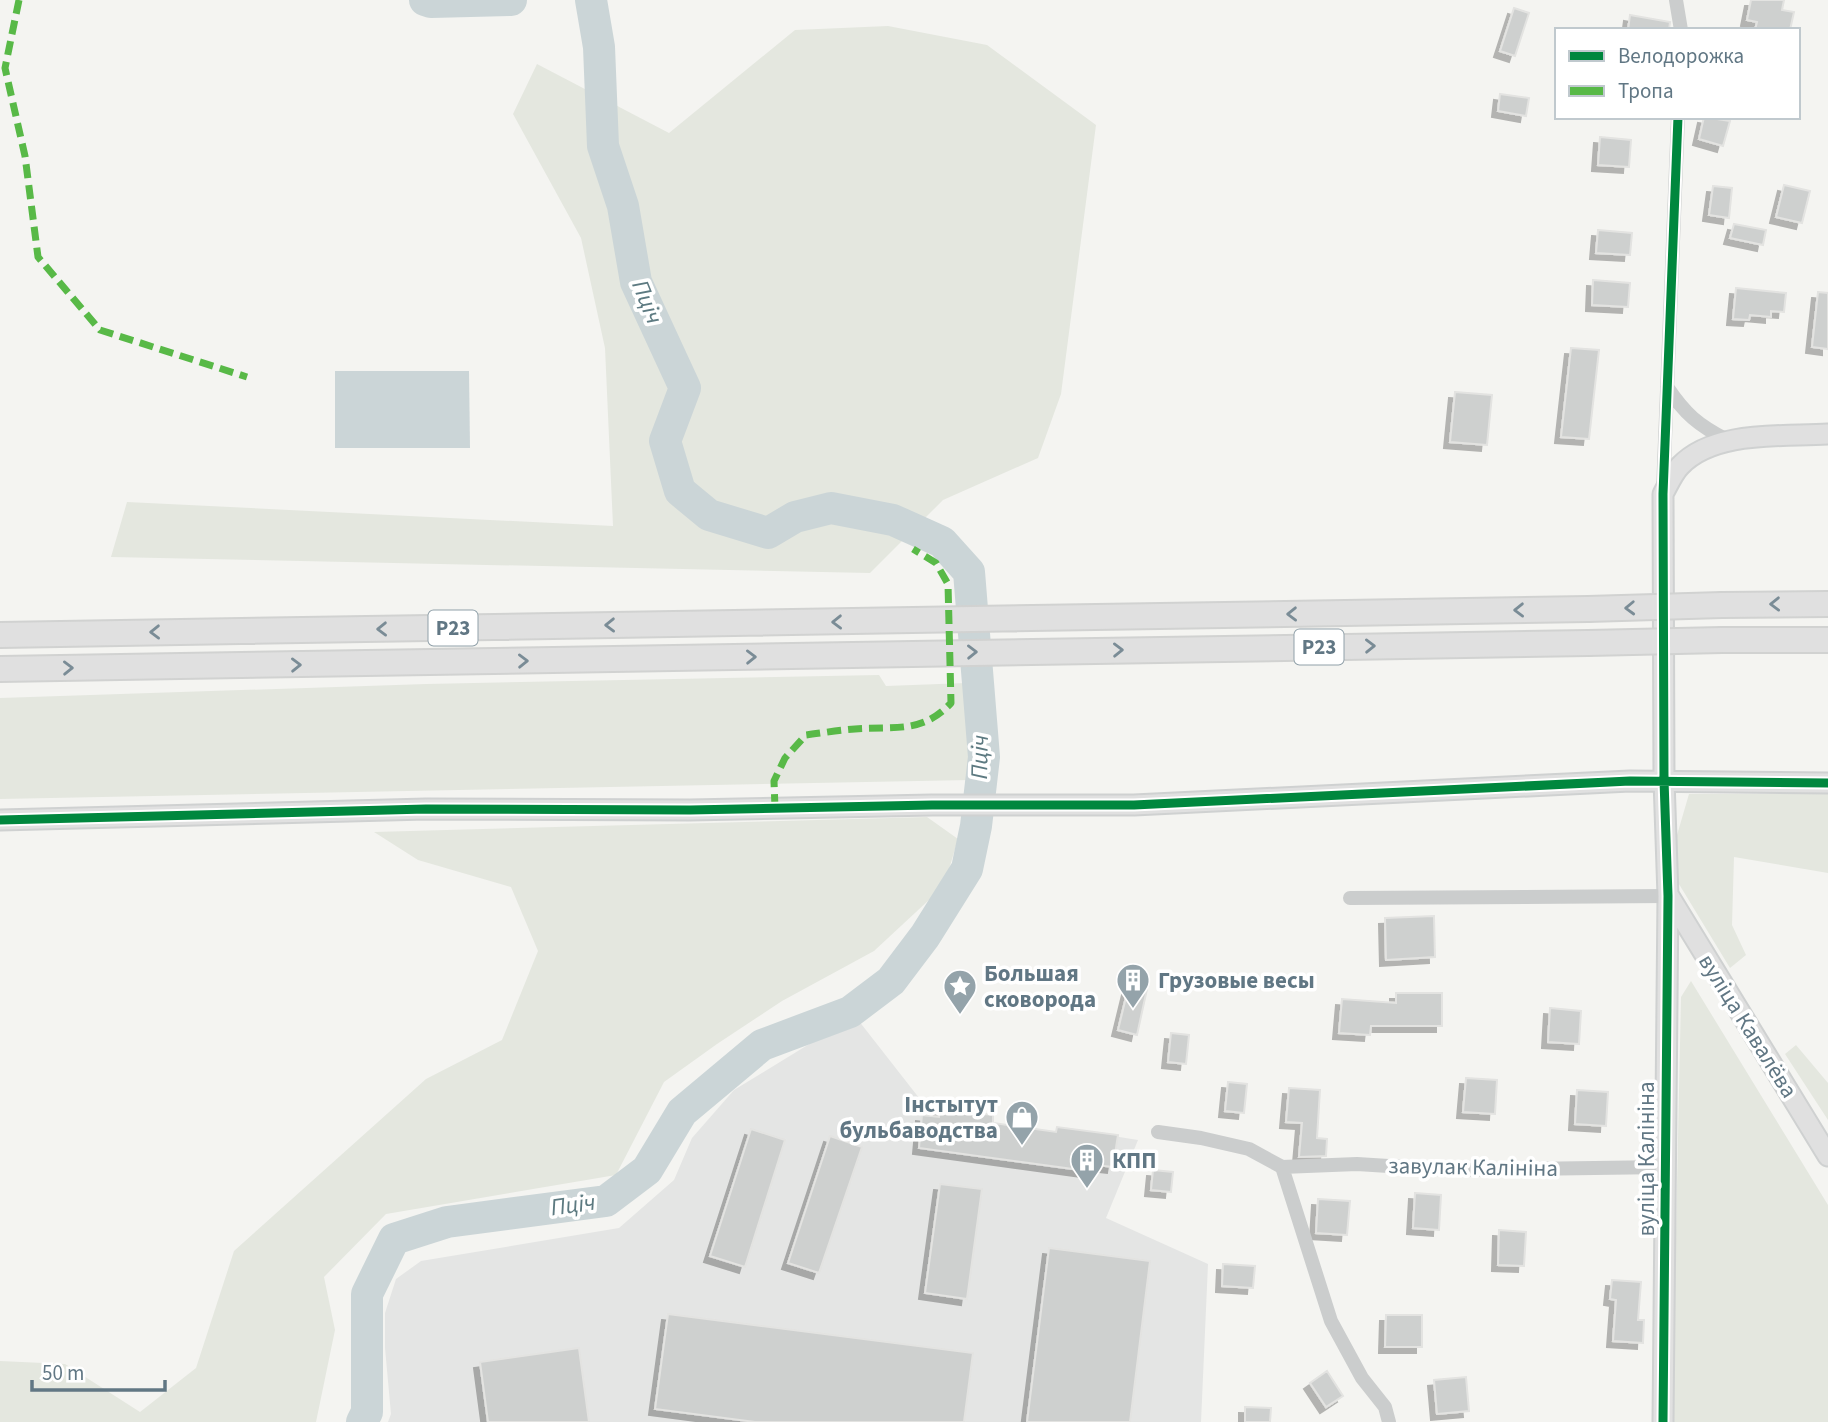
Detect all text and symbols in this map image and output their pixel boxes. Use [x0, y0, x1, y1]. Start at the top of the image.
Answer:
legend [1555, 28, 1800, 119]
text: Велодорожка [1618, 41, 1744, 71]
text: Тропа [1618, 76, 1674, 106]
water label: Пціч [622, 275, 672, 329]
one-way arrow [1769, 597, 1780, 612]
one-way arrow [1624, 600, 1635, 615]
one-way arrow [1514, 602, 1524, 618]
one-way arrow [1286, 606, 1297, 622]
road number: Р23 [428, 610, 477, 646]
one-way arrow [832, 614, 842, 630]
one-way arrow [604, 617, 615, 633]
one-way arrow [377, 621, 387, 637]
one-way arrow [149, 624, 160, 640]
road number: Р23 [1294, 630, 1344, 664]
one-way arrow [1365, 638, 1376, 654]
one-way arrow [1113, 642, 1124, 658]
one-way arrow [967, 644, 978, 660]
one-way arrow [745, 649, 756, 664]
one-way arrow [518, 654, 529, 669]
one-way arrow [291, 657, 301, 673]
one-way arrow [63, 661, 74, 676]
water label: Пціч [962, 734, 998, 780]
street label: вуліца Кавалёва [1690, 948, 1806, 1104]
place label: Большая сковорода [984, 957, 1096, 1016]
building icon: Грузовые весы [1114, 961, 1152, 1010]
place label: Грузовые весы [1158, 964, 1315, 997]
place icon: Большая сковорода [941, 967, 979, 1016]
street label: вуліца Калініна [1630, 1081, 1663, 1237]
place label: Інстытут бульбаводства [840, 1088, 998, 1147]
shop icon: Інстытут бульбаводства [1003, 1098, 1041, 1147]
building icon: КПП [1068, 1141, 1106, 1190]
place label: КПП [1112, 1144, 1157, 1177]
street label: завулак Калініна [1388, 1149, 1558, 1185]
water label: Пціч [548, 1185, 598, 1225]
scale bar [32, 1348, 164, 1392]
text: 50 m [42, 1358, 84, 1388]

